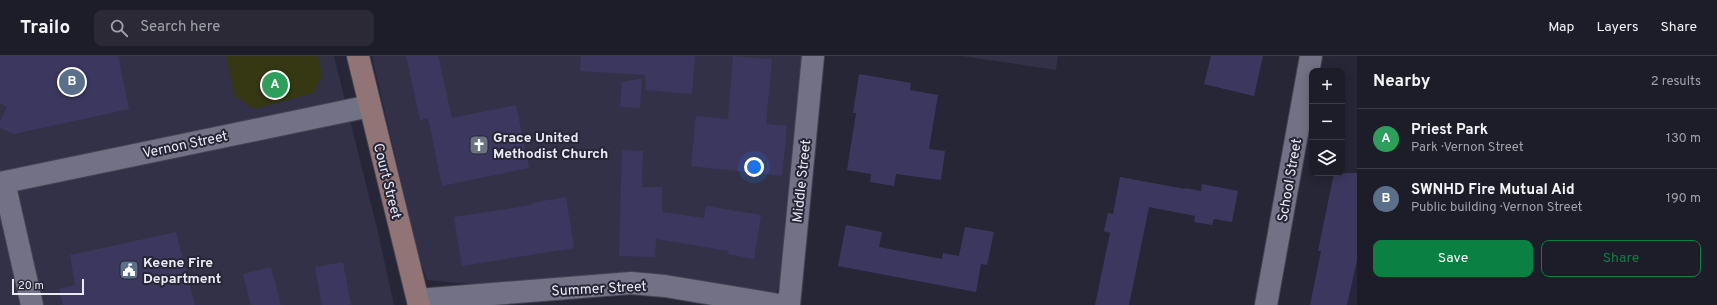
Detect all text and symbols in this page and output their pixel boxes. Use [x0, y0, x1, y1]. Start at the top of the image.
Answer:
search box [94, 10, 374, 46]
text: Trailo [20, 16, 70, 40]
icon: search [108, 17, 130, 39]
text: Search here [140, 18, 220, 37]
text: Map [1548, 19, 1574, 36]
text: Layers [1596, 19, 1638, 36]
text: Share [1660, 19, 1697, 36]
pin: B [59, 67, 85, 97]
map controls [1309, 68, 1345, 176]
button: + [1309, 68, 1345, 104]
pin: A [262, 70, 288, 100]
text: Nearby [1373, 71, 1430, 93]
text: 2 results [1651, 74, 1701, 90]
button: − [1309, 104, 1345, 140]
text: Priest Park [1411, 121, 1488, 140]
street label: Vernon Street [141, 128, 229, 163]
place label: Grace United Methodist Church [493, 130, 608, 163]
text: A [1381, 131, 1391, 147]
text: 130 m [1666, 131, 1701, 147]
church icon: Grace United Methodist Church [468, 134, 490, 156]
street label: School Street [1275, 137, 1306, 223]
street label: Middle Street [790, 139, 815, 224]
button: layers [1309, 140, 1345, 176]
text: Park · Vernon Street [1411, 140, 1524, 156]
street label: Court Street [369, 142, 404, 221]
your location [744, 157, 764, 177]
text: SWNHD Fire Mutual Aid [1411, 181, 1575, 200]
text: B [1382, 191, 1390, 207]
text: 190 m [1666, 191, 1701, 207]
text: Public building · Vernon Street [1411, 200, 1582, 216]
button: Save [1373, 240, 1533, 277]
button: Share [1541, 240, 1701, 277]
place label: Keene Fire Department [143, 255, 221, 288]
public building icon: Keene Fire Department [118, 259, 140, 281]
scale bar [12, 277, 84, 296]
text: 20 m [18, 279, 44, 293]
street label: Summer Street [551, 279, 647, 300]

